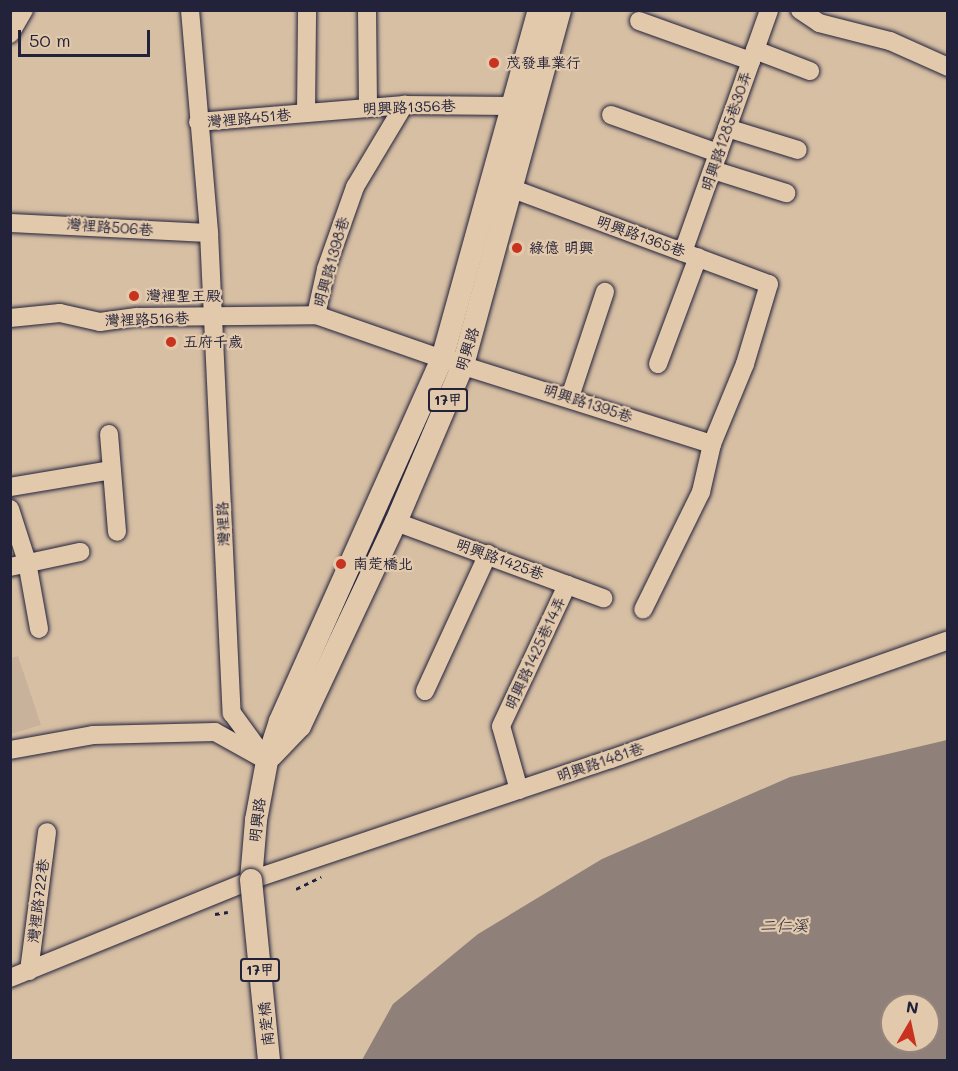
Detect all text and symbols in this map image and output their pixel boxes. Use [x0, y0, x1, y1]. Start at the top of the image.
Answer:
scale bar [21, 18, 153, 56]
text: 50 m [29, 28, 71, 52]
place label: 茂發車業行 [506, 54, 581, 72]
marker: 茂發車業行 [487, 56, 501, 70]
street label: 明興路1285巷30弄 [697, 69, 755, 193]
street label: 明興路1356巷 [362, 96, 456, 118]
street label: 灣裡路451巷 [206, 105, 292, 131]
street label: 明興路1365巷 [594, 212, 688, 260]
street label: 灣裡路506巷 [66, 215, 154, 239]
street label: 明興路1398巷 [309, 215, 353, 309]
place label: 綠億 明興 [529, 239, 594, 257]
marker: 綠億 明興 [510, 241, 524, 255]
place label: 灣裡聖王殿 [146, 287, 221, 305]
marker: 灣裡聖王殿 [127, 289, 141, 303]
street label: 灣裡路516巷 [104, 309, 190, 329]
street label: 明興路 [451, 325, 483, 373]
place label: 五府千歲 [183, 333, 243, 351]
marker: 五府千歲 [164, 335, 178, 349]
street label: 明興路1395巷 [541, 380, 635, 426]
road number: 17甲 [427, 389, 469, 411]
street label: 灣裡路 [213, 501, 233, 547]
street label: 明興路1425巷 [453, 535, 547, 583]
place label: 南萣橋北 [353, 555, 413, 573]
marker: 南萣橋北 [334, 557, 348, 571]
street label: 明興路1425巷14弄 [501, 593, 569, 713]
street label: 明興路1481巷 [554, 739, 646, 785]
street label: 明興路 [245, 797, 269, 843]
street label: 灣裡路722巷 [24, 858, 52, 944]
water label: 二仁溪 [760, 915, 808, 935]
road number: 17甲 [239, 959, 281, 981]
north arrow [880, 993, 940, 1053]
text: N [905, 995, 920, 1018]
street label: 南萣橋 [255, 1001, 277, 1047]

